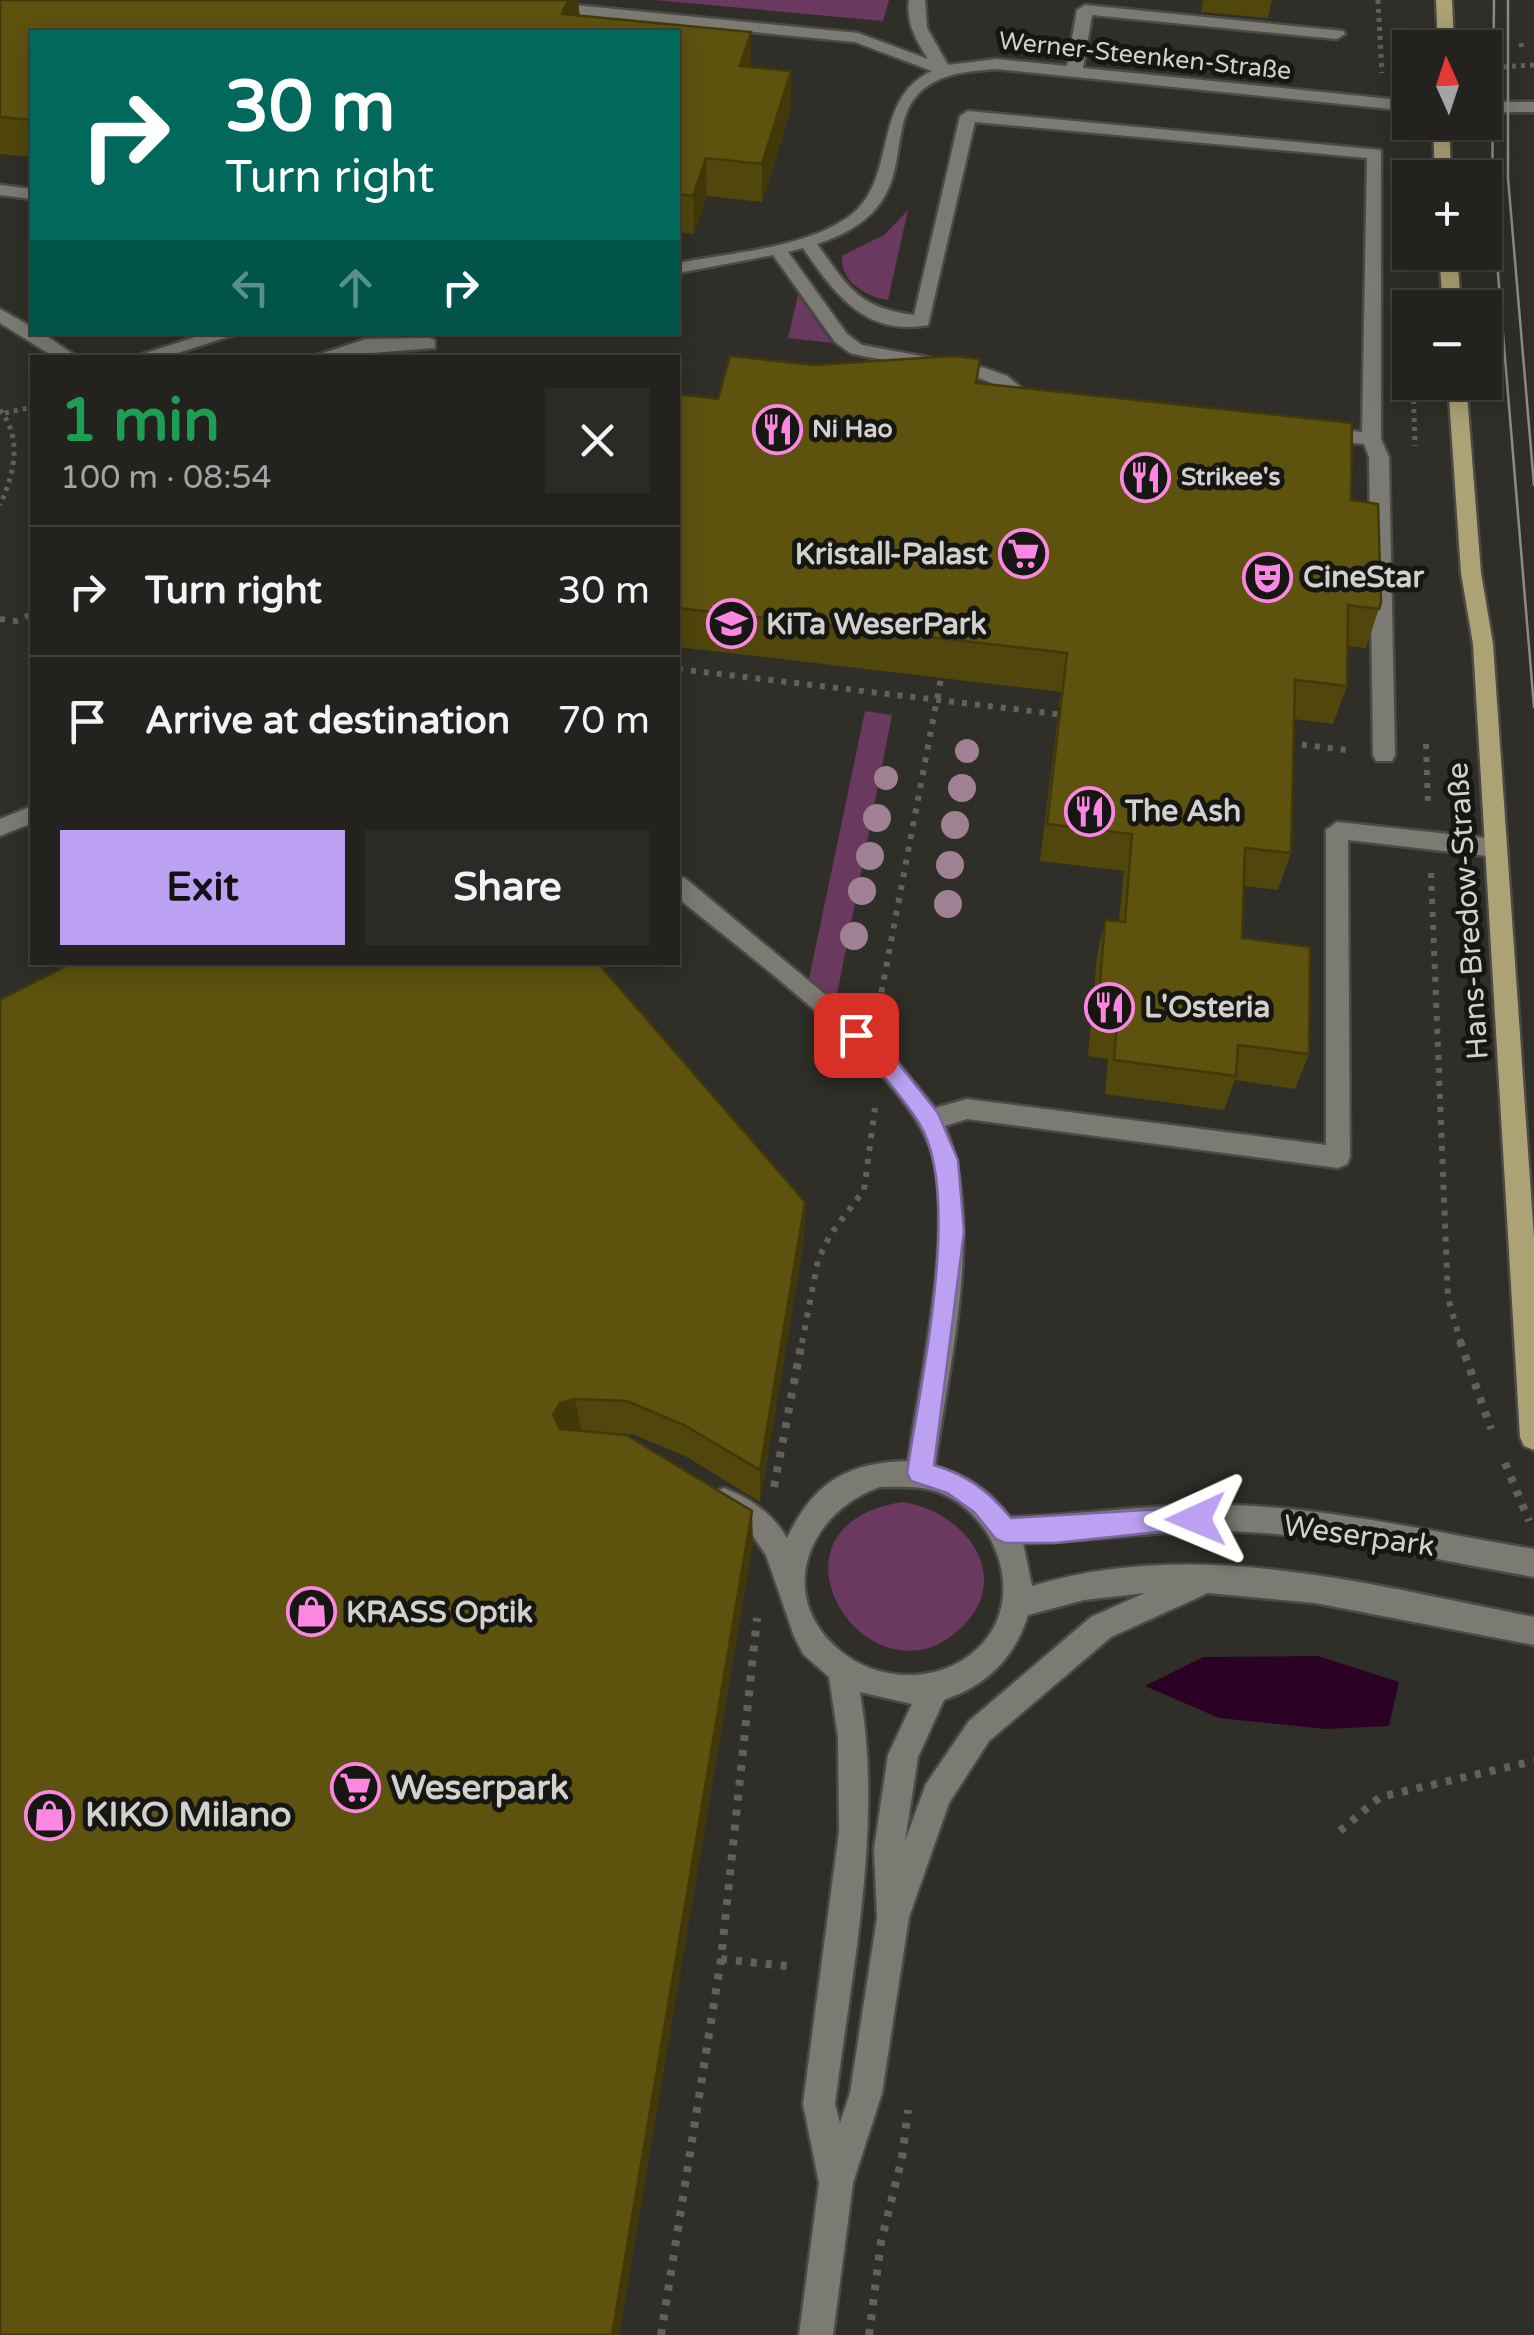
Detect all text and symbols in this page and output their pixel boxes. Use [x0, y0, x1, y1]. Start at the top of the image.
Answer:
street label: Werner-Steenken-Straße [997, 26, 1293, 86]
north arrow [1392, 30, 1502, 140]
map controls [1392, 30, 1502, 400]
text: 30 m [225, 66, 395, 150]
icon: right [60, 70, 190, 200]
text: Turn right [225, 151, 434, 205]
button: + [1392, 160, 1502, 270]
icon: left [223, 260, 278, 315]
icon: ahead [328, 260, 383, 315]
icon: right [433, 260, 488, 315]
button: − [1392, 290, 1502, 400]
text: 1 min [60, 385, 220, 457]
button: close [545, 388, 650, 493]
restaurant icon: Ni Hao [751, 403, 803, 455]
place label: Ni Hao [812, 414, 893, 444]
restaurant icon: Strikee's [1120, 451, 1172, 503]
text: 100 m · 08:54 [60, 459, 272, 497]
place label: Strikee's [1181, 462, 1280, 492]
supermarket icon: Kristall-Palast [997, 528, 1049, 580]
place label: Kristall-Palast [795, 536, 989, 573]
theatre icon: CineStar [1242, 551, 1294, 603]
place label: CineStar [1303, 559, 1424, 596]
icon: right [60, 564, 115, 619]
text: Turn right [145, 568, 322, 614]
text: 30 m [558, 568, 650, 614]
school or university icon: KiTa WeserPark [705, 598, 757, 650]
place label: KiTa WeserPark [766, 606, 987, 643]
icon: arrive [60, 694, 115, 749]
text: Arrive at destination [145, 698, 510, 744]
text: 70 m [558, 698, 650, 744]
street label: Hans-Bredow-Straße [1439, 761, 1497, 1061]
restaurant icon: The Ash [1064, 785, 1116, 837]
place label: The Ash [1124, 793, 1241, 830]
button: Exit [60, 830, 345, 945]
button: Share [365, 830, 650, 945]
restaurant icon: L'Osteria [1083, 981, 1135, 1033]
place label: L'Osteria [1144, 989, 1270, 1026]
pin [814, 993, 899, 1078]
icon: arrive [829, 1008, 884, 1063]
position arrow [1144, 1467, 1248, 1571]
street label: Weserpark [1281, 1507, 1437, 1565]
shop icon: KRASS Optik [285, 1586, 337, 1638]
place label: KRASS Optik [346, 1594, 533, 1631]
supermarket icon: Weserpark [330, 1762, 382, 1814]
place label: Weserpark [391, 1767, 569, 1809]
shop icon: KIKO Milano [24, 1789, 76, 1841]
place label: KIKO Milano [85, 1794, 292, 1836]

